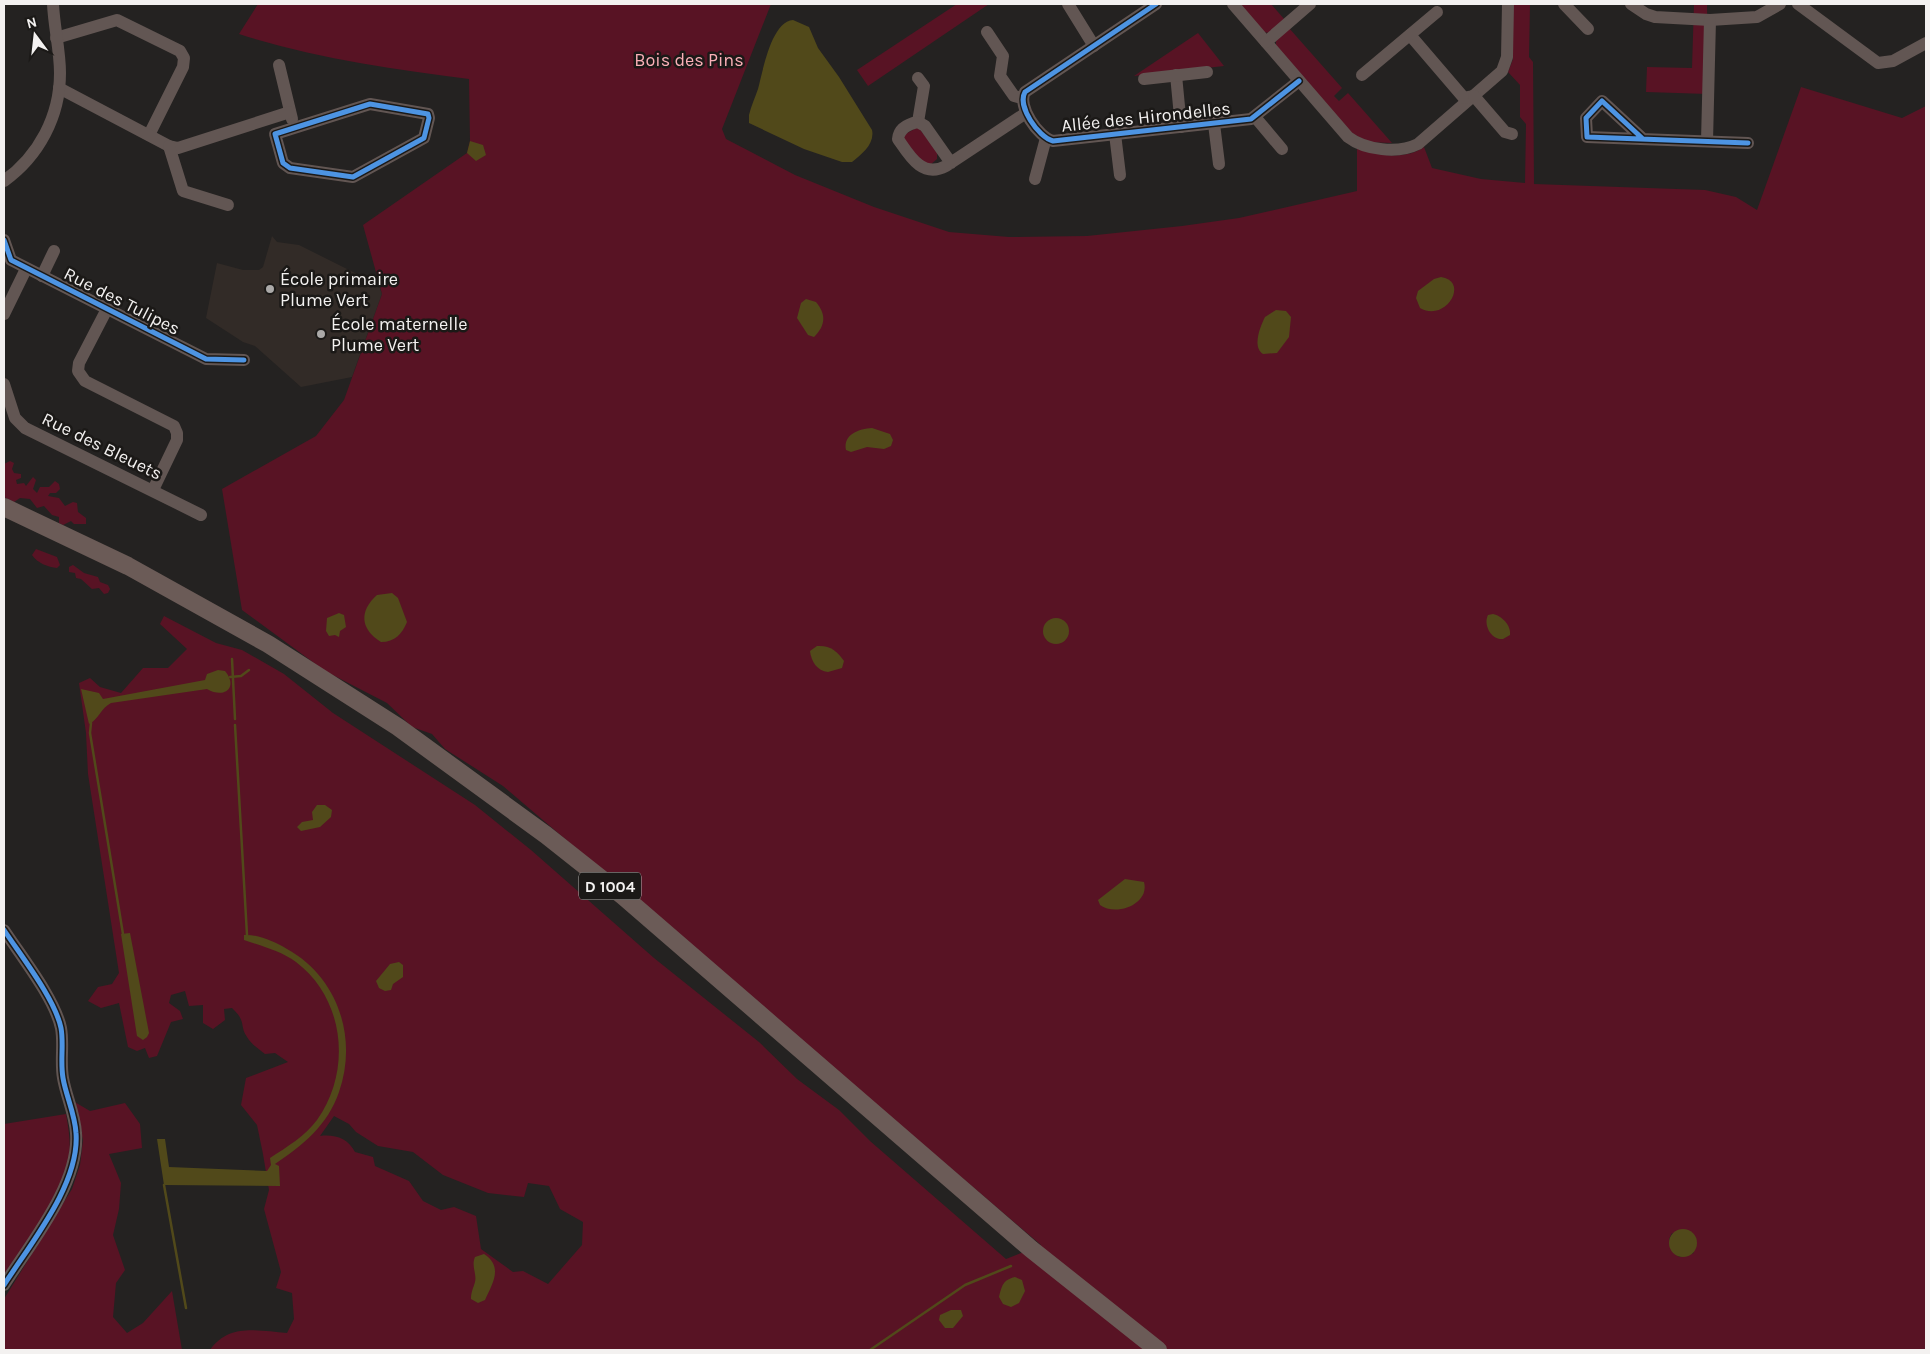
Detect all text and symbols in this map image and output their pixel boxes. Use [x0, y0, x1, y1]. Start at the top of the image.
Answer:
north arrow [10, 10, 60, 60]
text: N [25, 13, 39, 32]
park label: Bois des Pins [634, 49, 744, 71]
street label: Allée des Hirondelles [1060, 97, 1232, 137]
street label: Rue des Tulipes [60, 262, 184, 340]
place label: École primaire Plume Vert [280, 267, 398, 311]
marker: École primaire Plume Vert [264, 283, 276, 295]
place label: École maternelle Plume Vert [331, 312, 468, 356]
marker: École maternelle Plume Vert [315, 328, 327, 340]
street label: Rue des Bleuets [38, 407, 166, 485]
road number: D 1004 [579, 872, 641, 899]

